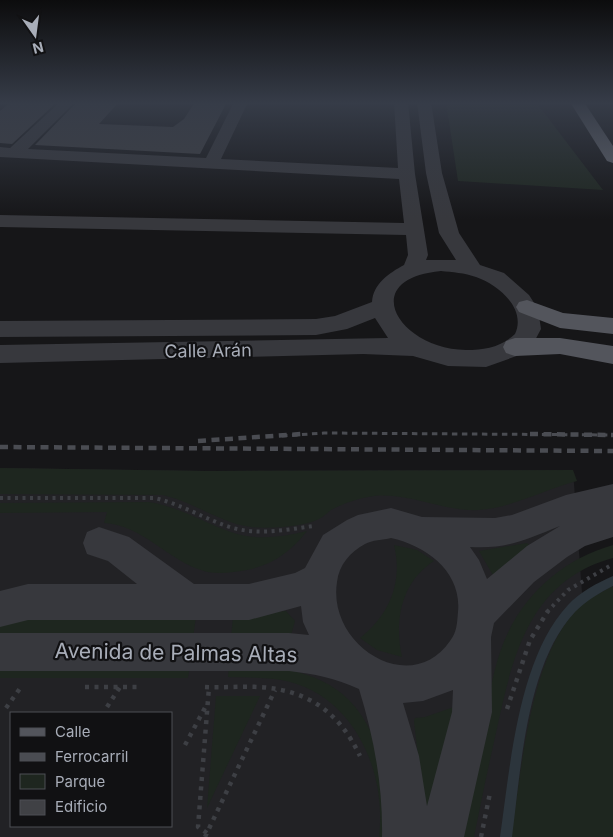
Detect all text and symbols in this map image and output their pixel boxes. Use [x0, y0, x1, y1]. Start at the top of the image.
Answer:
north arrow [10, 10, 60, 60]
text: N [31, 39, 45, 58]
street label: Calle Arán [164, 339, 252, 362]
street label: Avenida de Palmas Altas [54, 638, 298, 667]
legend [10, 712, 172, 827]
text: Calle [55, 722, 90, 741]
text: Ferrocarril [55, 747, 128, 766]
text: Parque [55, 772, 105, 791]
text: Edificio [55, 797, 107, 816]

